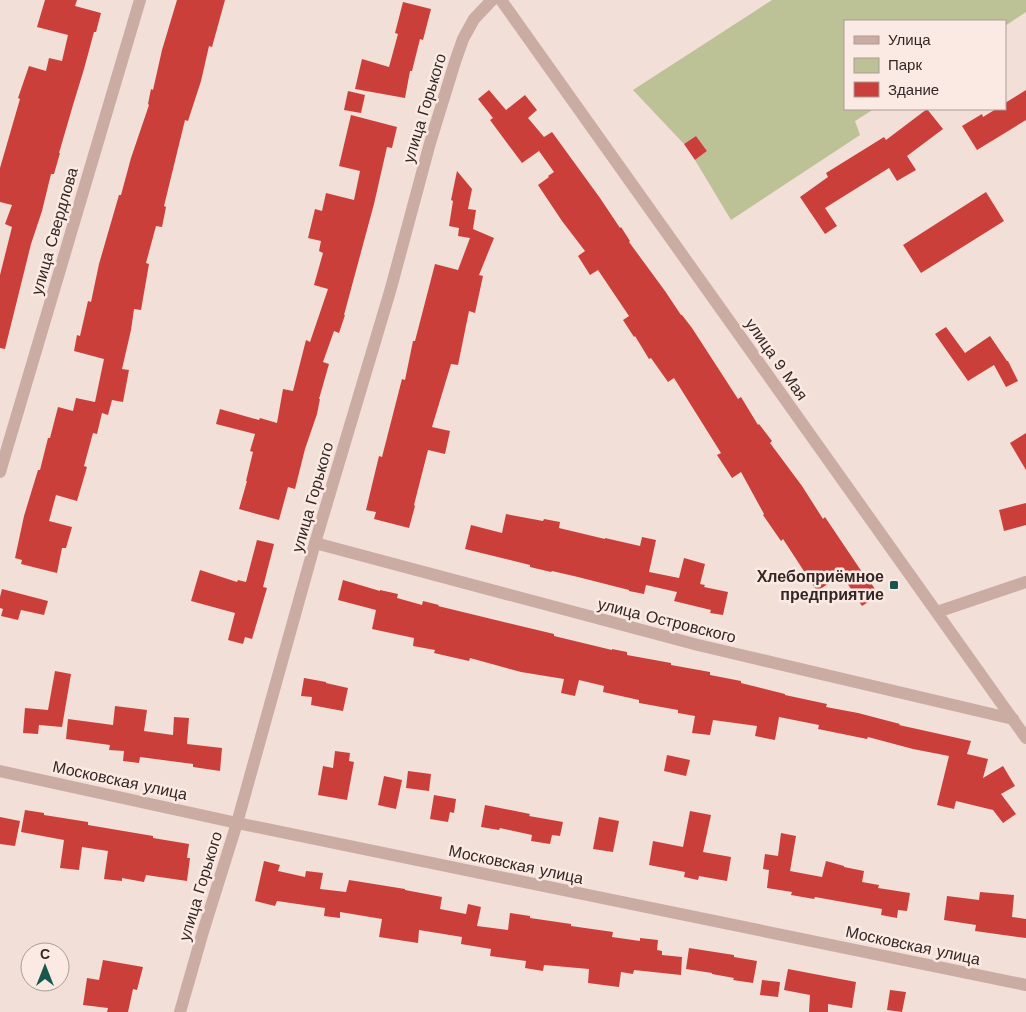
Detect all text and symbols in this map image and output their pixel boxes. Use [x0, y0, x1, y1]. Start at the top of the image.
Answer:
legend [844, 20, 1006, 110]
text: Улица [888, 31, 931, 49]
street label: улица Горького [399, 51, 450, 165]
text: Парк [888, 56, 922, 74]
text: Здание [888, 81, 939, 99]
street label: улица Свердлова [27, 165, 82, 297]
street label: улица 9 Мая [741, 315, 812, 404]
street label: улица Горького [288, 440, 337, 554]
place label: Хлебоприёмное предприятие [757, 567, 884, 604]
marker: Хлебоприёмное предприятие [888, 579, 900, 591]
street label: улица Островского [596, 594, 738, 647]
street label: Московская улица [51, 757, 189, 804]
street label: улица Горького [175, 829, 226, 943]
street label: Московская улица [447, 841, 585, 888]
street label: Московская улица [844, 922, 982, 969]
north arrow [20, 942, 70, 992]
text: С [40, 946, 50, 962]

